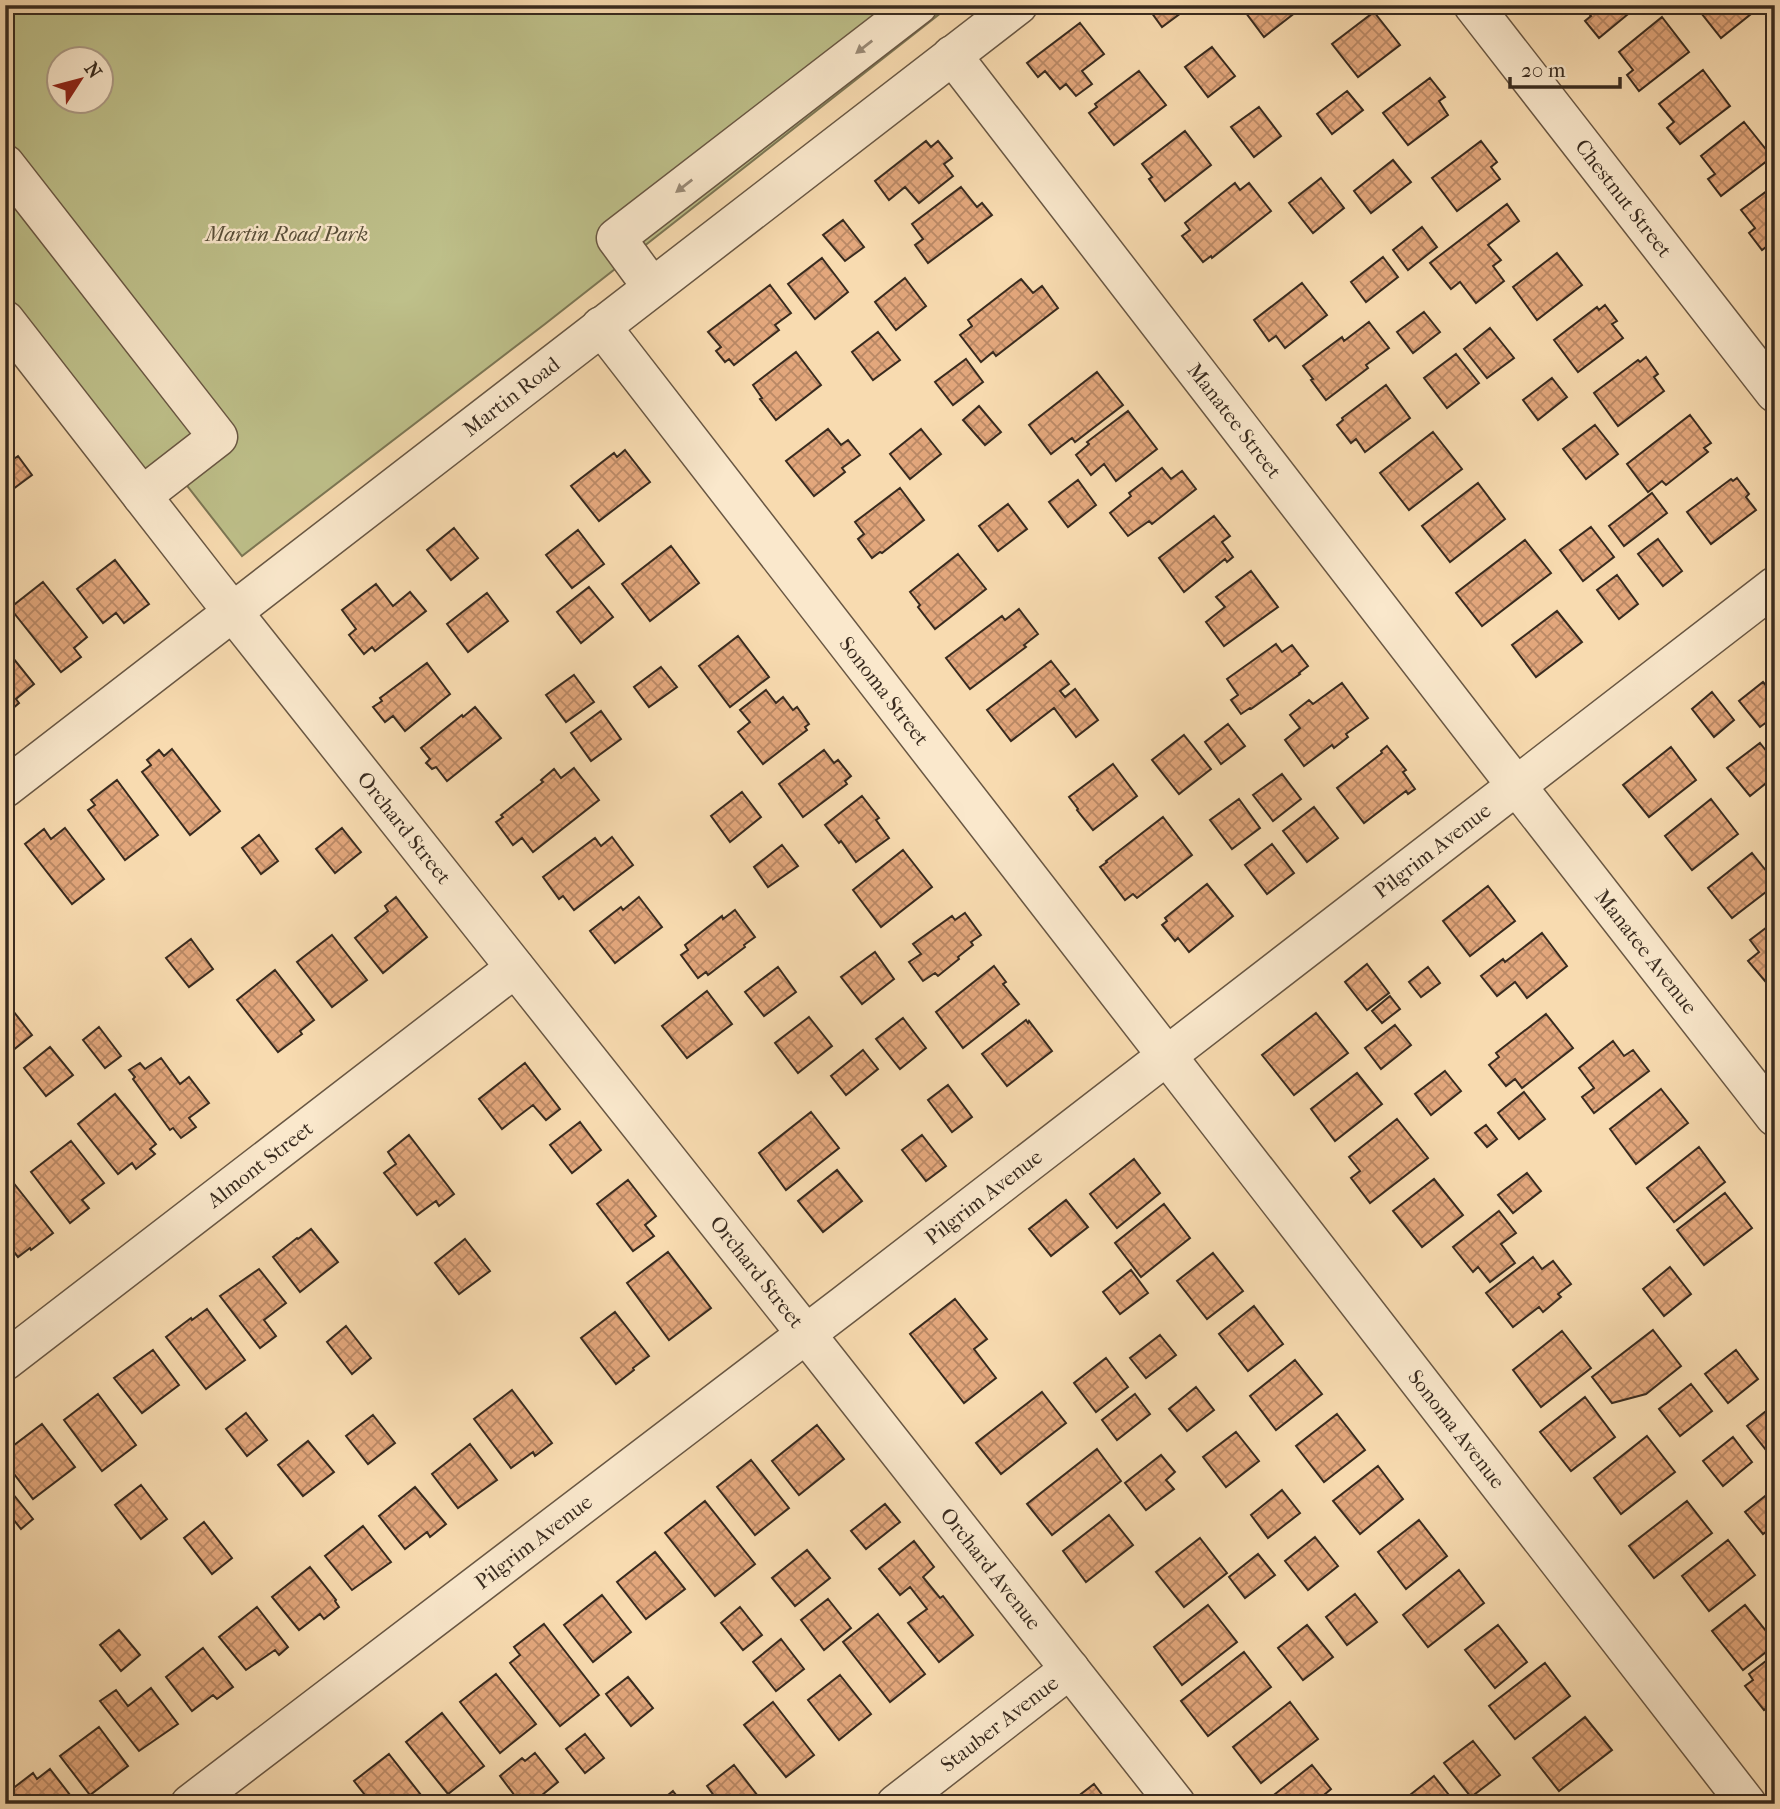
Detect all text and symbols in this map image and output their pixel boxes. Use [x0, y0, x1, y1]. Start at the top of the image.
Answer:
one-way arrow [855, 39, 873, 54]
north arrow [46, 46, 116, 116]
scale bar [1510, 46, 1621, 90]
text: N [80, 58, 106, 83]
text: 20 m [1521, 58, 1566, 82]
street label: Chestnut Street [1570, 135, 1677, 262]
one-way arrow [675, 178, 693, 193]
park label: Martin Road Park [204, 222, 368, 246]
street label: Martin Road [458, 352, 565, 441]
street label: Manatee Street [1182, 358, 1287, 483]
street label: Sonoma Street [834, 632, 934, 751]
street label: Orchard Street [352, 767, 456, 889]
street label: Pilgrim Avenue [1369, 798, 1495, 903]
street label: Manatee Avenue [1590, 885, 1702, 1019]
street label: Almont Street [202, 1116, 318, 1213]
street label: Pilgrim Avenue [920, 1145, 1047, 1250]
street label: Orchard Street [705, 1211, 809, 1333]
street label: Sonoma Avenue [1403, 1365, 1510, 1493]
street label: Pilgrim Avenue [470, 1490, 597, 1594]
street label: Orchard Avenue [935, 1503, 1046, 1635]
street label: Stauber Avenue [936, 1671, 1063, 1777]

